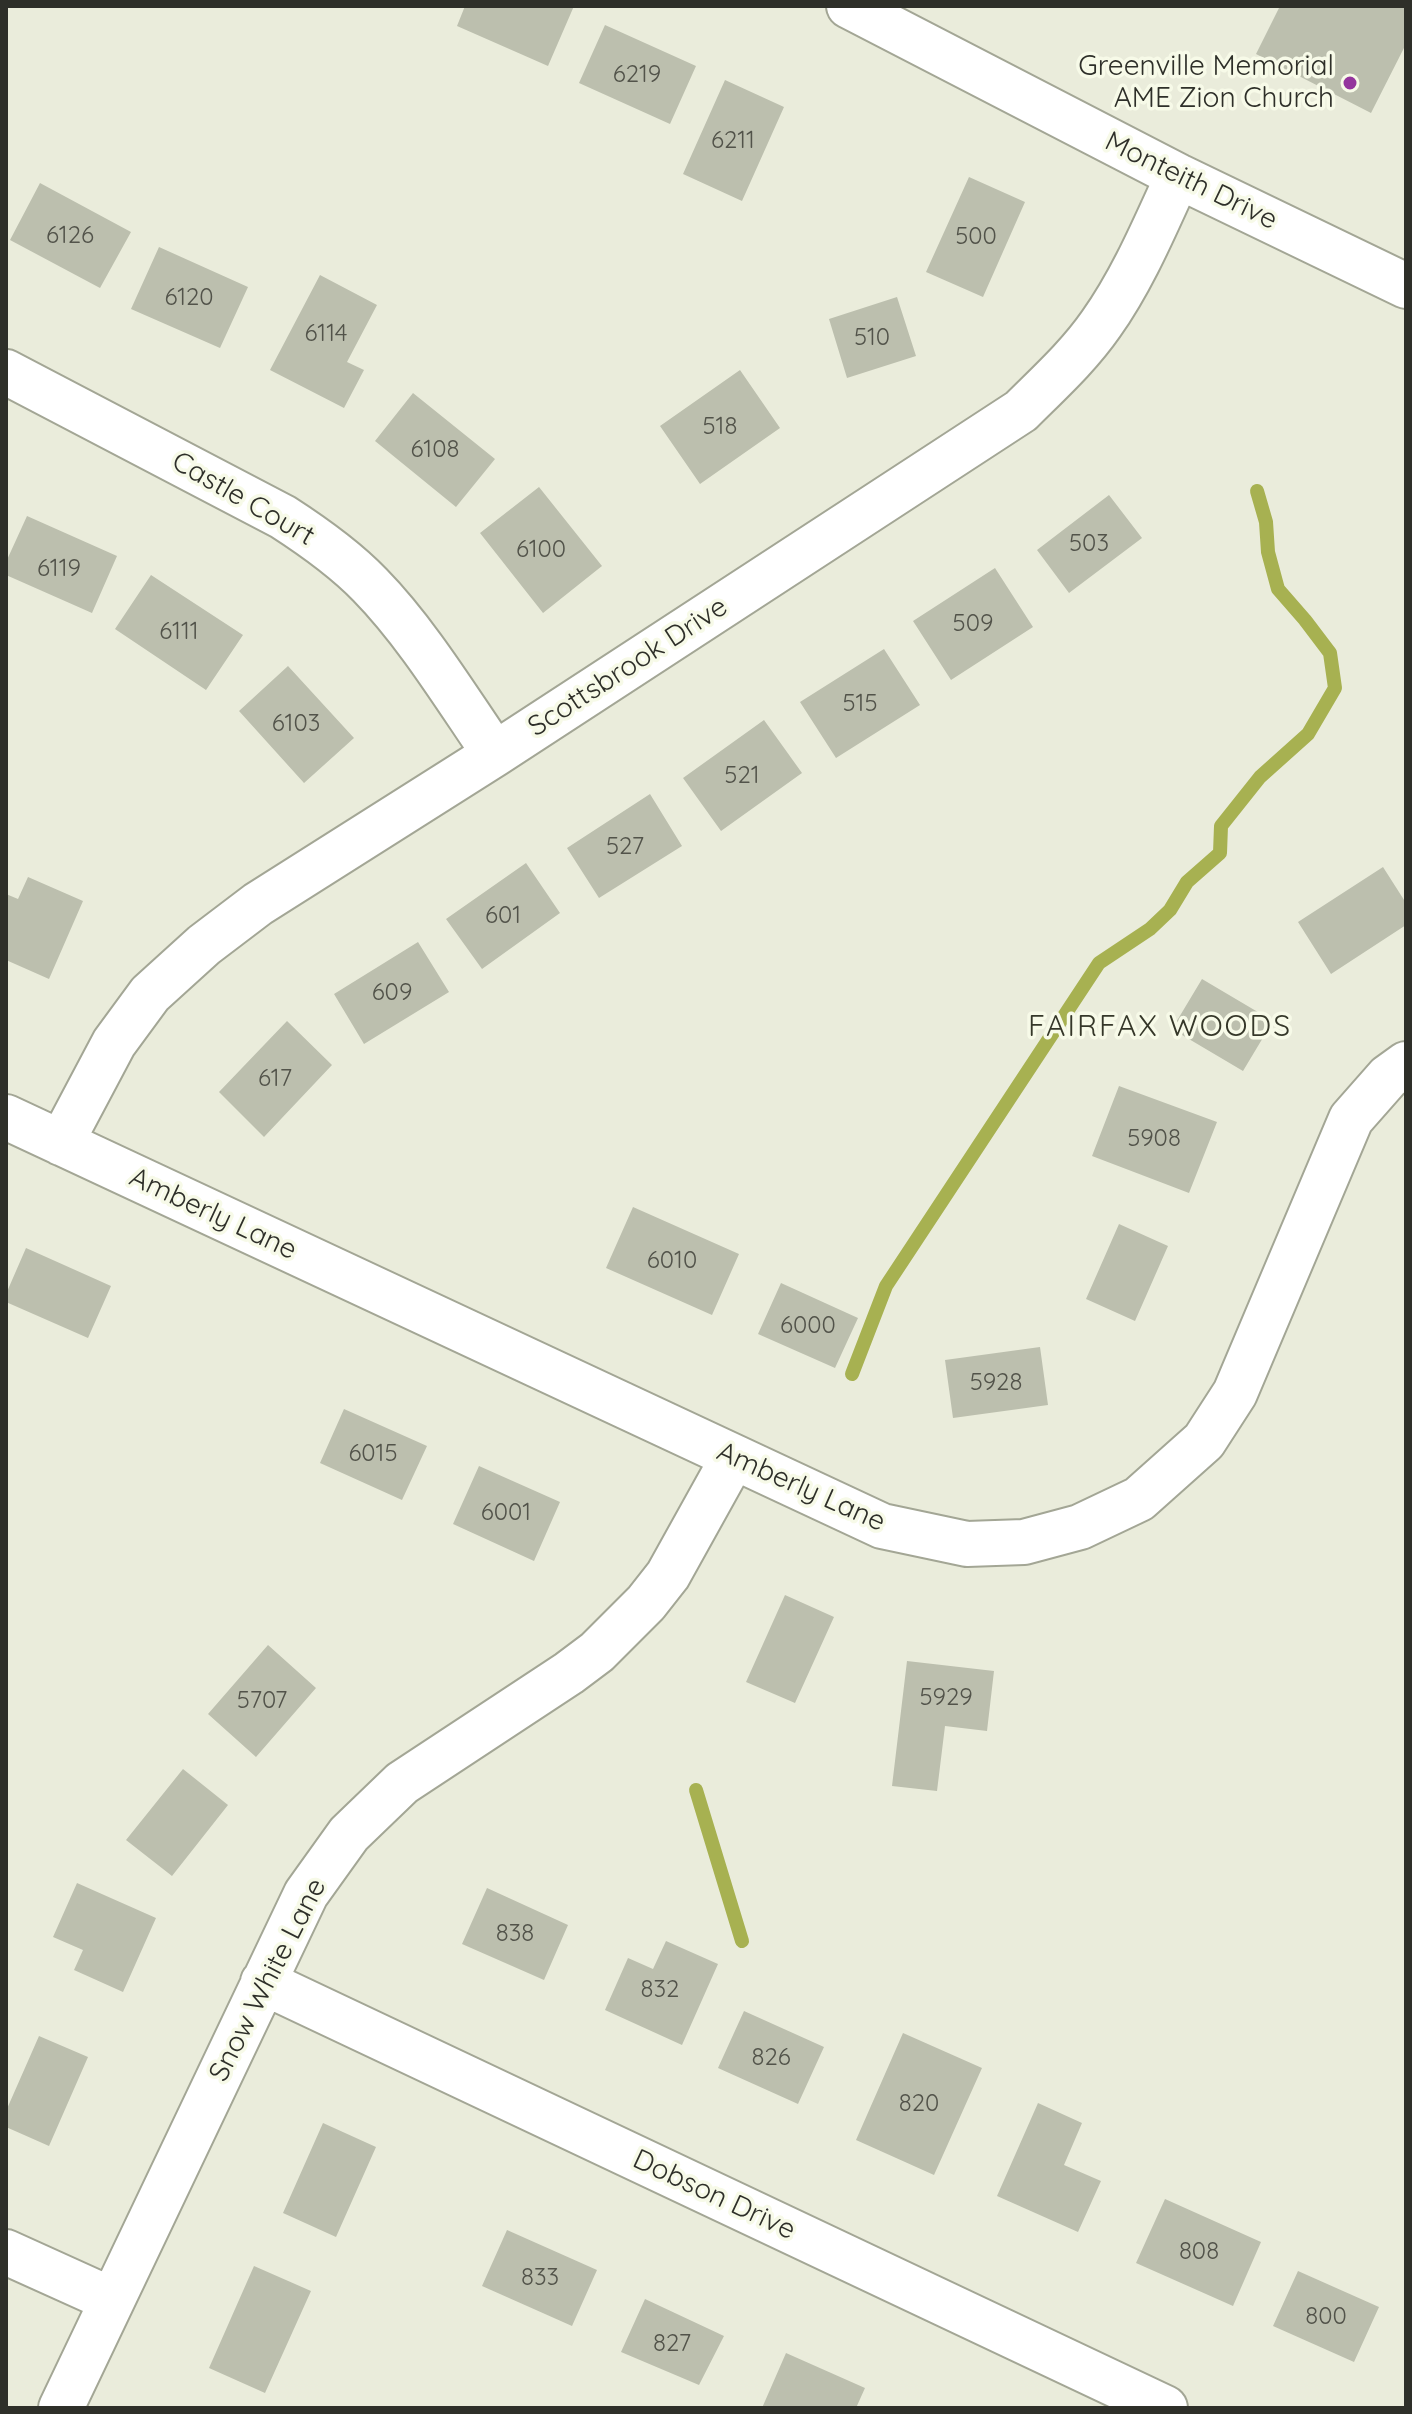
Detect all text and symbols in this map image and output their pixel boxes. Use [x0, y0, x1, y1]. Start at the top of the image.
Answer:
place label: Greenville Memorial AME Zion Church [1078, 50, 1334, 116]
house number: 6219 [613, 61, 661, 89]
marker: Greenville Memorial AME Zion Church [1341, 74, 1359, 92]
street label: Monteith Drive [1099, 125, 1283, 237]
house number: 6211 [711, 127, 755, 155]
house number: 6126 [46, 222, 94, 250]
house number: 500 [955, 223, 997, 251]
house number: 6120 [164, 284, 214, 312]
house number: 6114 [305, 320, 347, 348]
house number: 510 [854, 324, 890, 352]
house number: 518 [703, 413, 737, 441]
house number: 6108 [411, 436, 459, 464]
street label: Castle Court [166, 445, 320, 553]
house number: 503 [1069, 530, 1109, 558]
house number: 6100 [516, 536, 566, 564]
house number: 6119 [37, 555, 81, 583]
street label: Scottsbrook Drive [522, 590, 734, 744]
house number: 509 [953, 610, 993, 638]
house number: 6111 [159, 618, 199, 646]
house number: 515 [842, 690, 878, 718]
house number: 6103 [272, 710, 320, 738]
house number: 521 [724, 762, 760, 790]
house number: 527 [606, 833, 644, 861]
house number: 601 [485, 902, 521, 930]
house number: 609 [372, 979, 412, 1007]
district label: FAIRFAX WOODS [1028, 1009, 1292, 1045]
house number: 617 [258, 1065, 292, 1093]
house number: 5908 [1127, 1125, 1181, 1153]
street label: Amberly Lane [124, 1161, 302, 1267]
house number: 6010 [647, 1247, 697, 1275]
house number: 6000 [780, 1312, 836, 1340]
house number: 5928 [970, 1369, 1022, 1397]
street label: Amberly Lane [712, 1435, 890, 1539]
house number: 6015 [348, 1440, 398, 1468]
house number: 6001 [481, 1499, 531, 1527]
house number: 5929 [919, 1684, 973, 1712]
house number: 5707 [237, 1687, 287, 1715]
street label: Snow White Lane [202, 1873, 334, 2087]
house number: 838 [496, 1920, 534, 1948]
house number: 832 [641, 1976, 679, 2004]
house number: 826 [751, 2044, 791, 2072]
house number: 820 [899, 2090, 939, 2118]
street label: Dobson Drive [627, 2143, 801, 2247]
house number: 808 [1179, 2238, 1219, 2266]
house number: 833 [521, 2264, 559, 2292]
house number: 800 [1305, 2303, 1347, 2331]
house number: 827 [653, 2330, 691, 2358]

